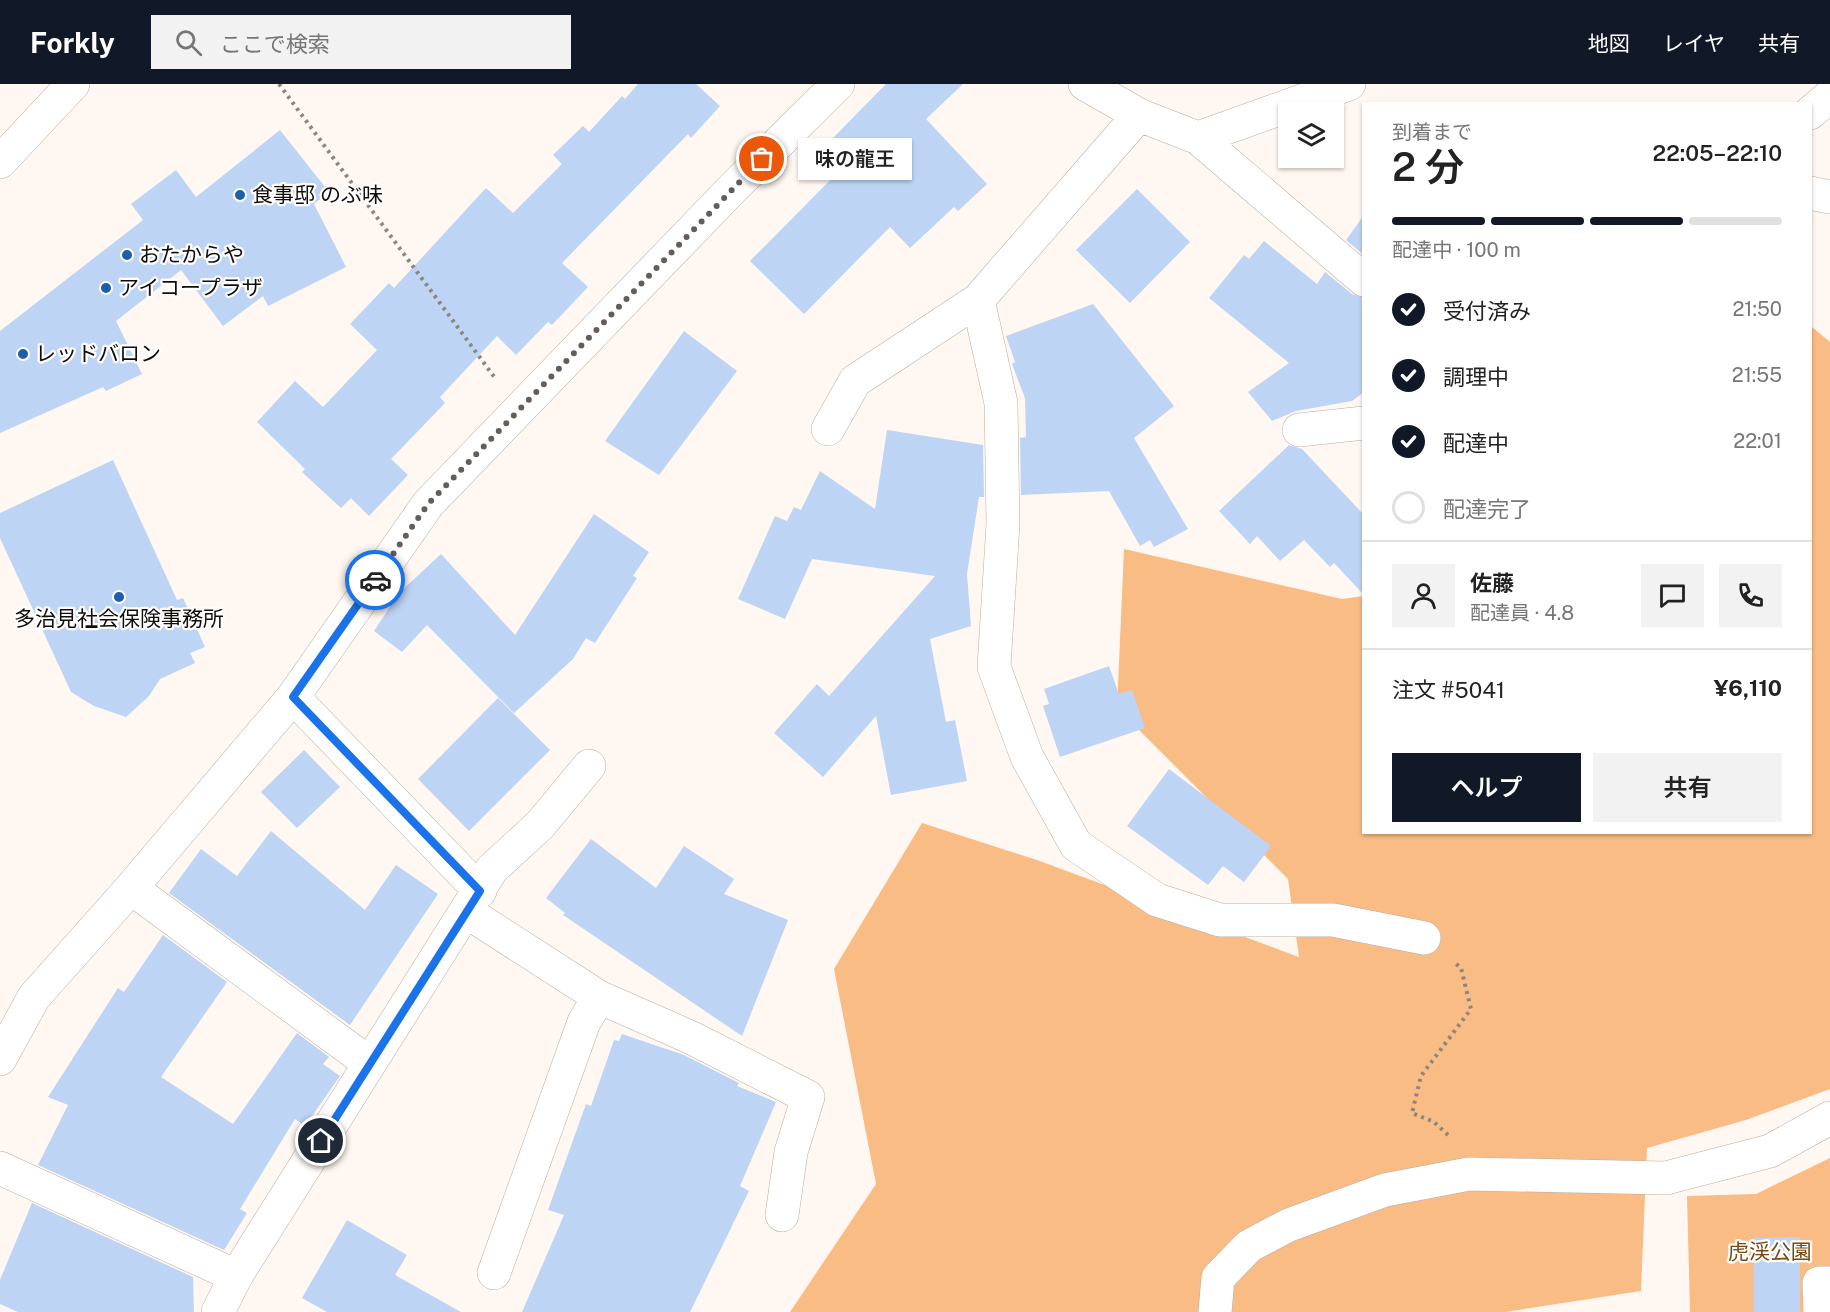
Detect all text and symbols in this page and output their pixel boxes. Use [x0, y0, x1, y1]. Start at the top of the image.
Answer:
search box [151, 15, 571, 69]
text: Forkly [30, 26, 115, 59]
icon: search [172, 26, 205, 59]
text: ここで検索 [220, 31, 330, 57]
text: 地図 [1588, 31, 1630, 56]
text: レイヤ [1663, 31, 1725, 56]
text: 共有 [1758, 31, 1800, 56]
map controls [1278, 102, 1344, 168]
button: layers [1278, 102, 1344, 168]
text: 到着まで [1392, 120, 1472, 144]
pin [736, 133, 787, 184]
callout: 味の龍王 [798, 138, 912, 180]
text: 22:05–22:10 [1653, 140, 1782, 166]
icon: bag [745, 142, 778, 175]
text: 2 分 [1392, 144, 1464, 190]
text: 味の龍王 [815, 147, 895, 171]
place label: 食事邸 のぶ味 [252, 182, 383, 207]
marker: 食事邸 のぶ味 [233, 188, 247, 202]
text: 配達中 · 100 m [1392, 238, 1521, 262]
place label: おたからや [139, 242, 244, 267]
marker: おたからや [120, 248, 134, 262]
place label: アイコープラザ [118, 275, 263, 300]
marker: アイコープラザ [99, 281, 113, 295]
icon: check [1392, 293, 1425, 326]
text: 21:50 [1732, 297, 1782, 321]
text: 受付済み [1443, 298, 1531, 324]
place label: レッドバロン [35, 341, 161, 366]
marker: レッドバロン [16, 347, 30, 361]
icon: check [1392, 359, 1425, 392]
text: 21:55 [1732, 363, 1782, 387]
text: 調理中 [1443, 364, 1509, 390]
icon: check [1392, 425, 1425, 458]
text: 22:01 [1733, 429, 1782, 453]
text: 配達中 [1443, 430, 1509, 456]
text: 配達完了 [1443, 496, 1531, 522]
courier [345, 550, 405, 610]
icon: car [359, 564, 392, 597]
button: person [1392, 564, 1455, 627]
button: chat [1641, 564, 1704, 627]
button: phone [1719, 564, 1782, 627]
text: 佐藤 [1470, 570, 1514, 596]
marker: 多治見社会保険事務所 [112, 590, 126, 604]
text: 配達員 · 4.8 [1470, 601, 1574, 625]
place label: 多治見社会保険事務所 [14, 606, 224, 631]
text: ¥6,110 [1714, 675, 1782, 701]
text: 注文 #5041 [1392, 677, 1505, 703]
button: ヘルプ [1392, 753, 1581, 822]
button: 共有 [1593, 753, 1782, 822]
pin [295, 1115, 346, 1166]
icon: home [304, 1124, 337, 1157]
park label: 虎渓公園 [1728, 1239, 1812, 1264]

